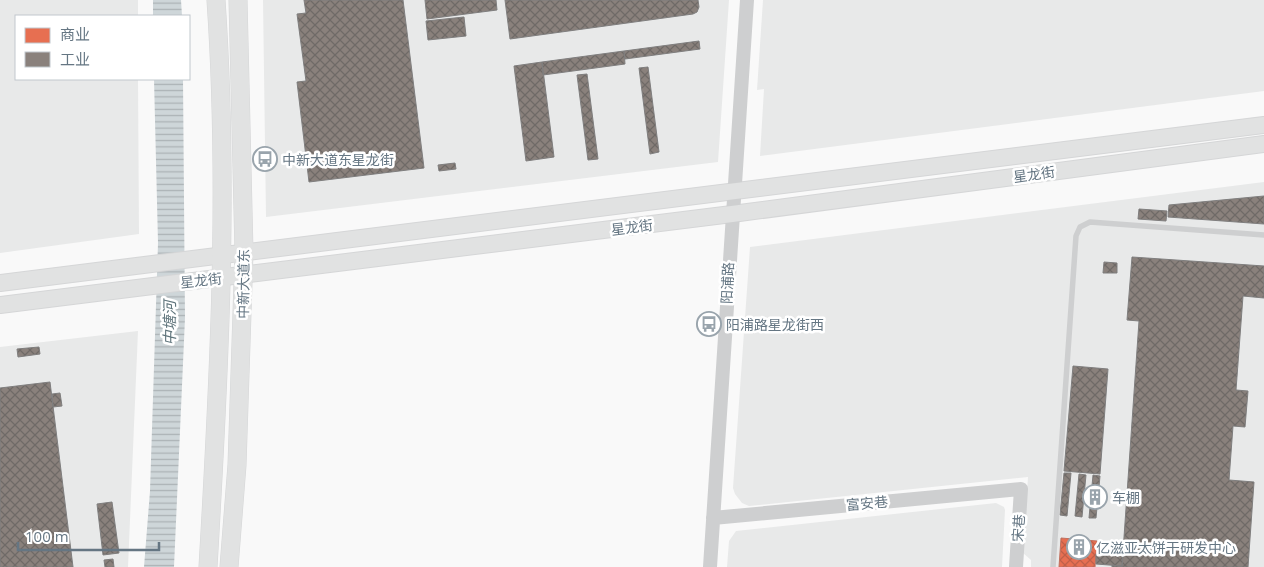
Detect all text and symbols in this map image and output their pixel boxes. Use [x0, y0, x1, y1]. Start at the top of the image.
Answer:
legend [15, 15, 190, 80]
text: 商业 [60, 24, 90, 44]
text: 工业 [60, 49, 90, 69]
bus stop icon: 中新大道东星龙街 [252, 146, 278, 172]
place label: 中新大道东星龙街 [282, 150, 394, 169]
street label: 星龙街 [1012, 162, 1056, 186]
street label: 星龙街 [610, 215, 654, 239]
street label: 中新大道东 [233, 249, 253, 319]
street label: 阳浦路 [716, 262, 738, 304]
street label: 星龙街 [179, 268, 223, 292]
water label: 中塘河 [159, 298, 179, 346]
bus stop icon: 阳浦路星龙街西 [696, 311, 722, 337]
place label: 阳浦路星龙街西 [726, 315, 824, 334]
building icon: 车棚 [1082, 484, 1108, 510]
place label: 车棚 [1112, 488, 1140, 507]
street label: 富安巷 [845, 492, 889, 514]
street label: 宋巷 [1008, 513, 1028, 543]
scale bar [18, 520, 159, 552]
text: 100 m [25, 526, 69, 546]
building icon: 亿滋亚太饼干研发中心 [1066, 534, 1092, 560]
place label: 亿滋亚太饼干研发中心 [1096, 538, 1236, 557]

